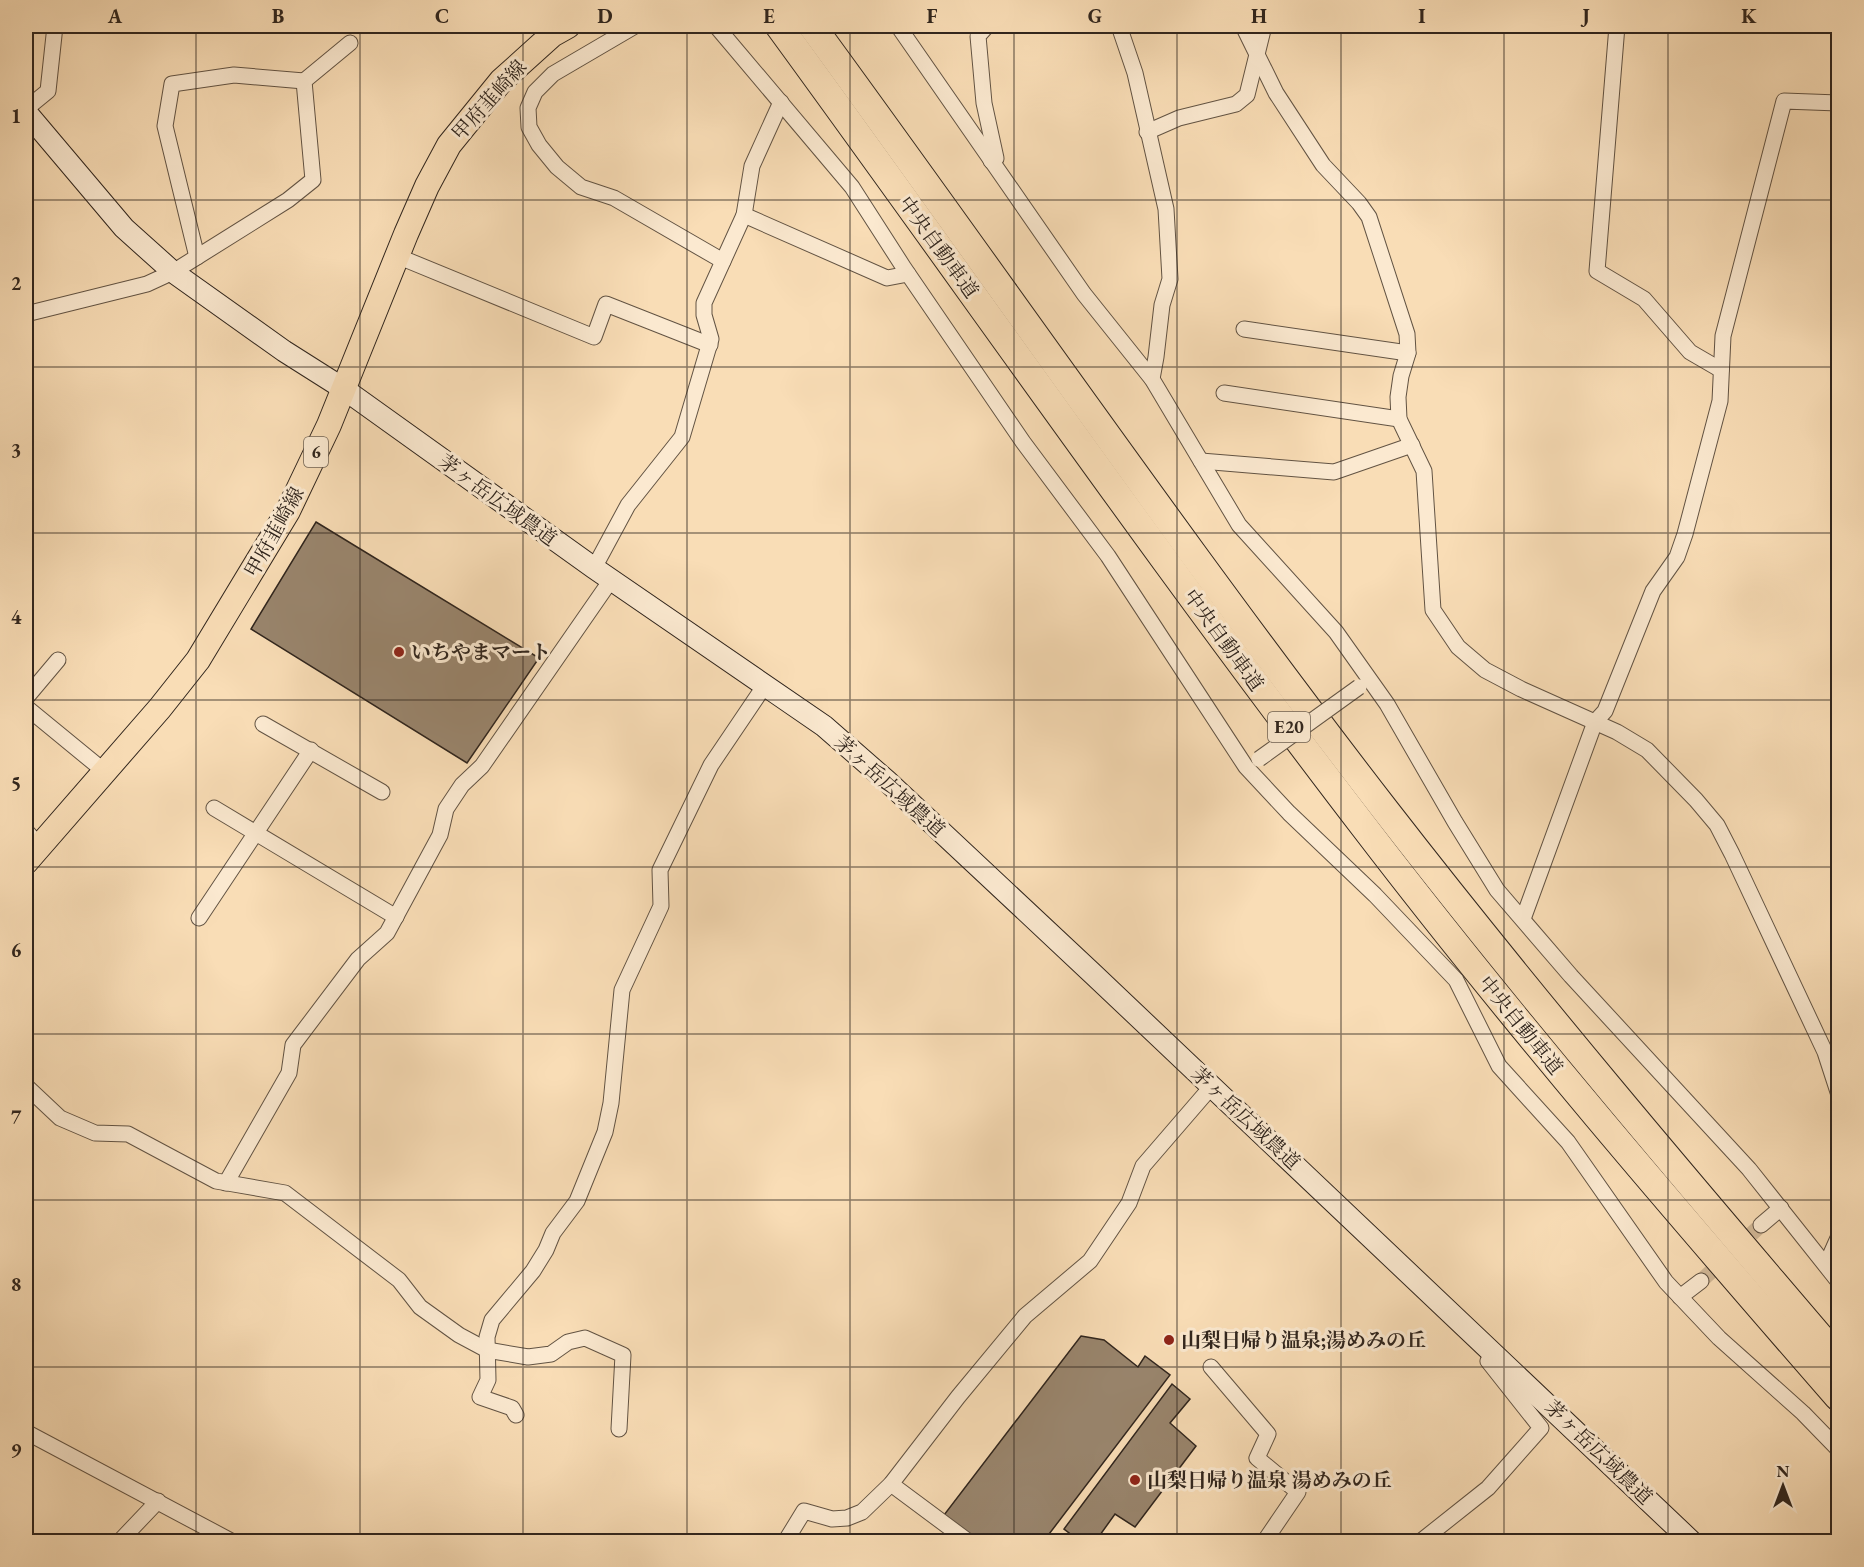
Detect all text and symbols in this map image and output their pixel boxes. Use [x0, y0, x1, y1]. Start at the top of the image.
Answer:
text: A [107, 3, 123, 29]
text: B [272, 3, 284, 29]
text: C [435, 3, 449, 29]
text: D [597, 3, 613, 29]
text: E [763, 3, 775, 29]
text: F [927, 3, 938, 29]
text: G [1088, 3, 1102, 29]
text: H [1251, 3, 1267, 29]
text: I [1418, 3, 1426, 29]
text: J [1580, 3, 1590, 29]
text: K [1741, 3, 1757, 29]
street label: 甲府韮崎線 [446, 54, 532, 146]
text: 1 [11, 103, 21, 129]
street label: 中央自動車道 [893, 191, 985, 303]
text: 2 [11, 270, 22, 296]
text: 3 [11, 437, 21, 463]
road number: 6 [304, 437, 328, 467]
street label: 茅ヶ岳広域農道 [434, 448, 562, 552]
street label: 甲府韮崎線 [238, 482, 310, 582]
street label: 中央自動車道 [1178, 584, 1270, 696]
text: 4 [11, 604, 22, 630]
place label: いちやまマート [411, 639, 551, 665]
marker: いちやまマート [392, 645, 406, 659]
road number: E20 [1268, 712, 1310, 742]
street label: 茅ヶ岳広域農道 [829, 729, 951, 843]
text: 5 [11, 770, 21, 796]
text: 6 [11, 937, 22, 963]
street label: 中央自動車道 [1473, 970, 1569, 1080]
street label: 茅ヶ岳広域農道 [1186, 1061, 1306, 1175]
text: 7 [11, 1104, 22, 1130]
text: 8 [11, 1271, 21, 1297]
place label: 山梨日帰り温泉;湯めみの丘 [1181, 1327, 1426, 1353]
marker: 山梨日帰り温泉;湯めみの丘 [1162, 1333, 1176, 1347]
street label: 茅ヶ岳広域農道 [1540, 1394, 1658, 1510]
text: 9 [11, 1437, 22, 1463]
north arrow [1753, 1456, 1813, 1516]
text: N [1777, 1461, 1790, 1482]
place label: 山梨日帰り温泉 湯めみの丘 [1147, 1467, 1392, 1493]
marker: 山梨日帰り温泉 湯めみの丘 [1128, 1473, 1142, 1487]

